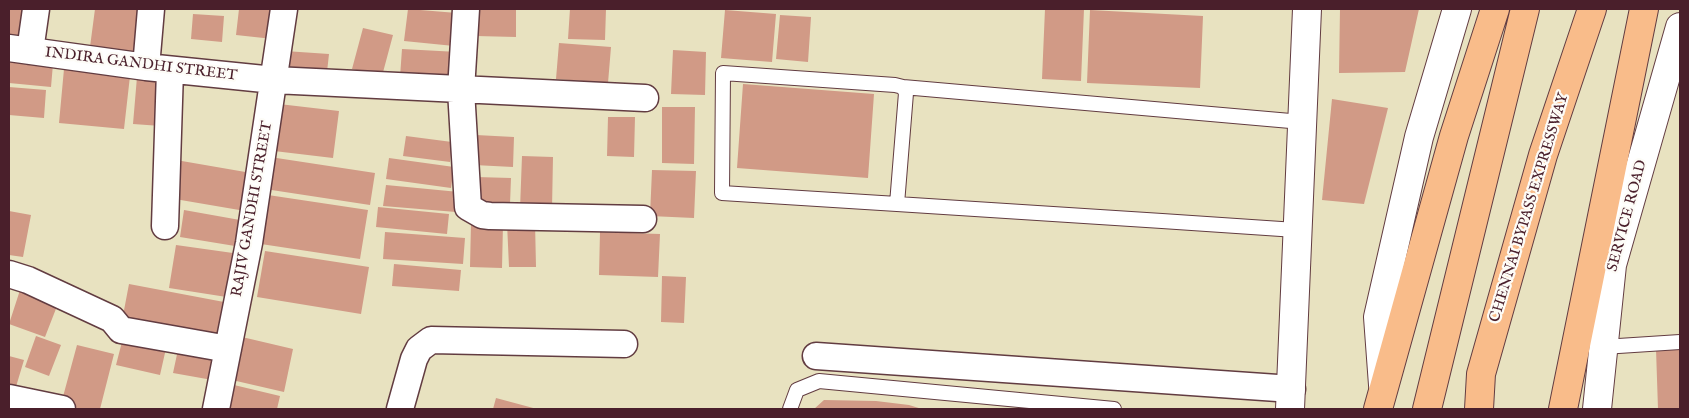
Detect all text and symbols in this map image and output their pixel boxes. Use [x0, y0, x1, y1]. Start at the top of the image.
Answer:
street label: INDIRA GANDHI STREET [44, 44, 238, 86]
street label: CHENNAI BYPASS EXPRESSWAY [1487, 91, 1573, 325]
street label: RAJIV GANDHI STREET [229, 120, 277, 298]
street label: SERVICE ROAD [1604, 158, 1652, 274]

